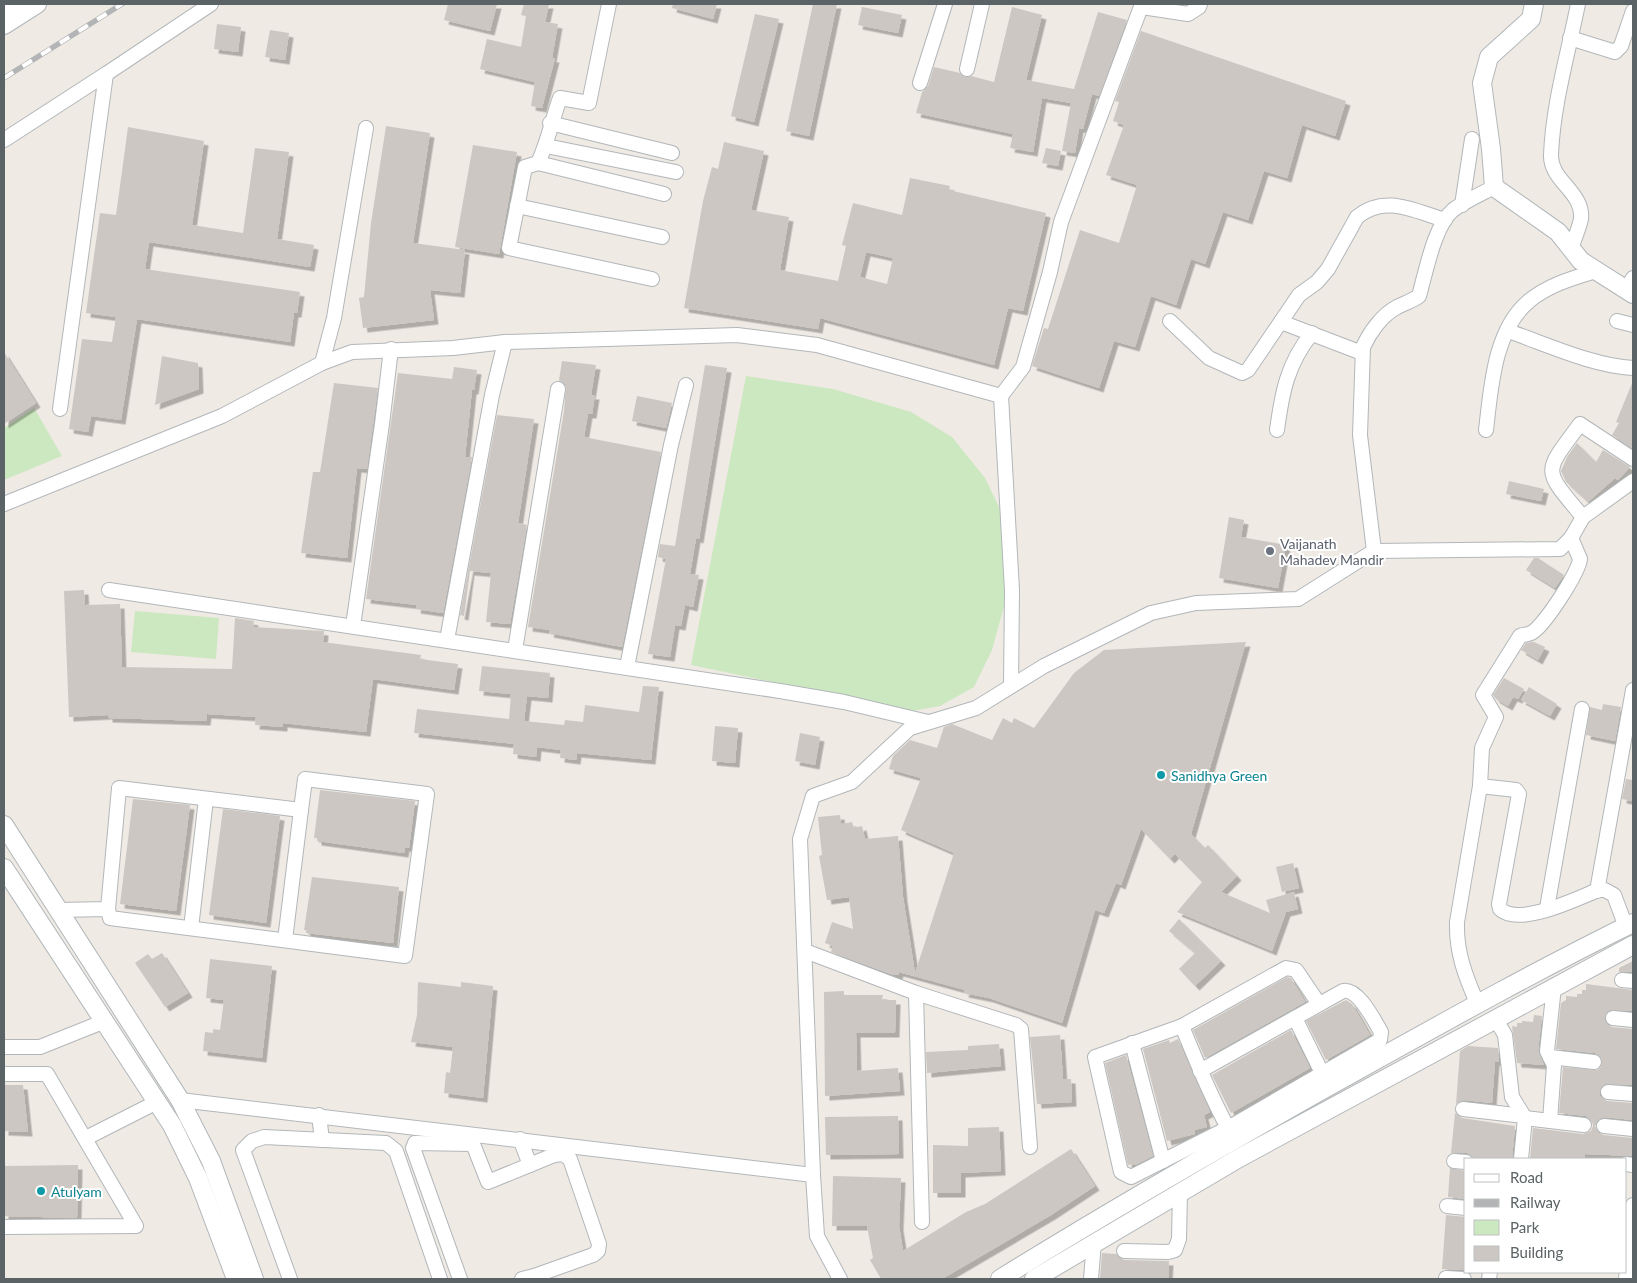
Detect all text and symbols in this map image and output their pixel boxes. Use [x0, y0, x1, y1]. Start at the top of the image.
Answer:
place label: Vaijanath Mahadev Mandir [1280, 535, 1384, 568]
marker: Vaijanath Mahadev Mandir [1264, 545, 1276, 557]
place label: Sanidhya Green [1171, 767, 1267, 784]
marker: Sanidhya Green [1155, 769, 1167, 781]
legend [1464, 1158, 1627, 1273]
text: Road [1510, 1168, 1543, 1186]
place label: Atulyam [51, 1183, 102, 1200]
marker: Atulyam [35, 1185, 47, 1197]
text: Railway [1510, 1193, 1561, 1211]
text: Park [1510, 1218, 1540, 1236]
text: Building [1510, 1243, 1563, 1261]

